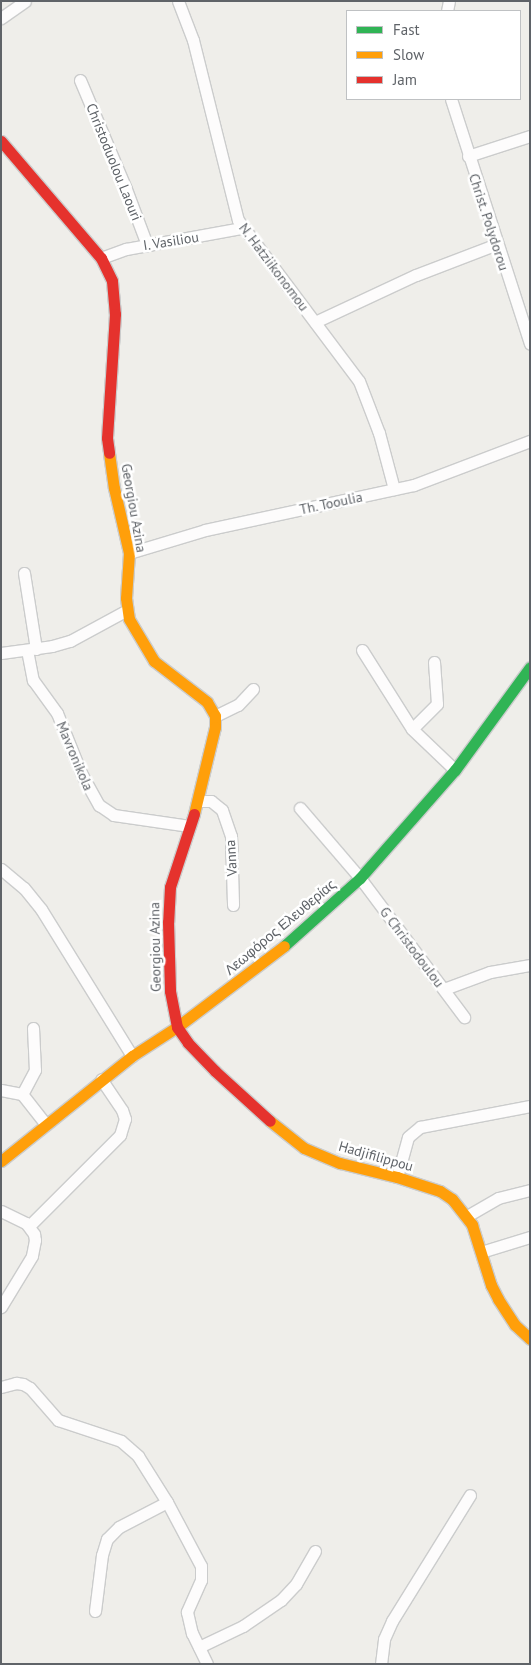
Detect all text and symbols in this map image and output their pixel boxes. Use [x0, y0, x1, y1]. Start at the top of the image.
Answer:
legend [346, 10, 521, 100]
text: Fast [393, 20, 420, 39]
text: Slow [393, 45, 424, 64]
text: Jam [393, 70, 417, 89]
street label: Christoduolou Laouri [83, 101, 145, 223]
street label: Christ. Polydorou [465, 171, 513, 273]
street label: N. Hatziikonomou [235, 219, 313, 315]
street label: I. Vasiliou [141, 228, 201, 254]
street label: Georgiou Azina [118, 462, 150, 554]
street label: Th. Tooulia [297, 488, 365, 518]
street label: Mavronikola [53, 719, 97, 793]
street label: Vanna [222, 839, 240, 877]
street label: Λεωφόρος Ελευθερίας [221, 876, 339, 978]
street label: Georgiou Azina [146, 902, 164, 992]
street label: G Christodoulou [376, 904, 448, 990]
street label: Hadjifilippou [337, 1137, 415, 1175]

